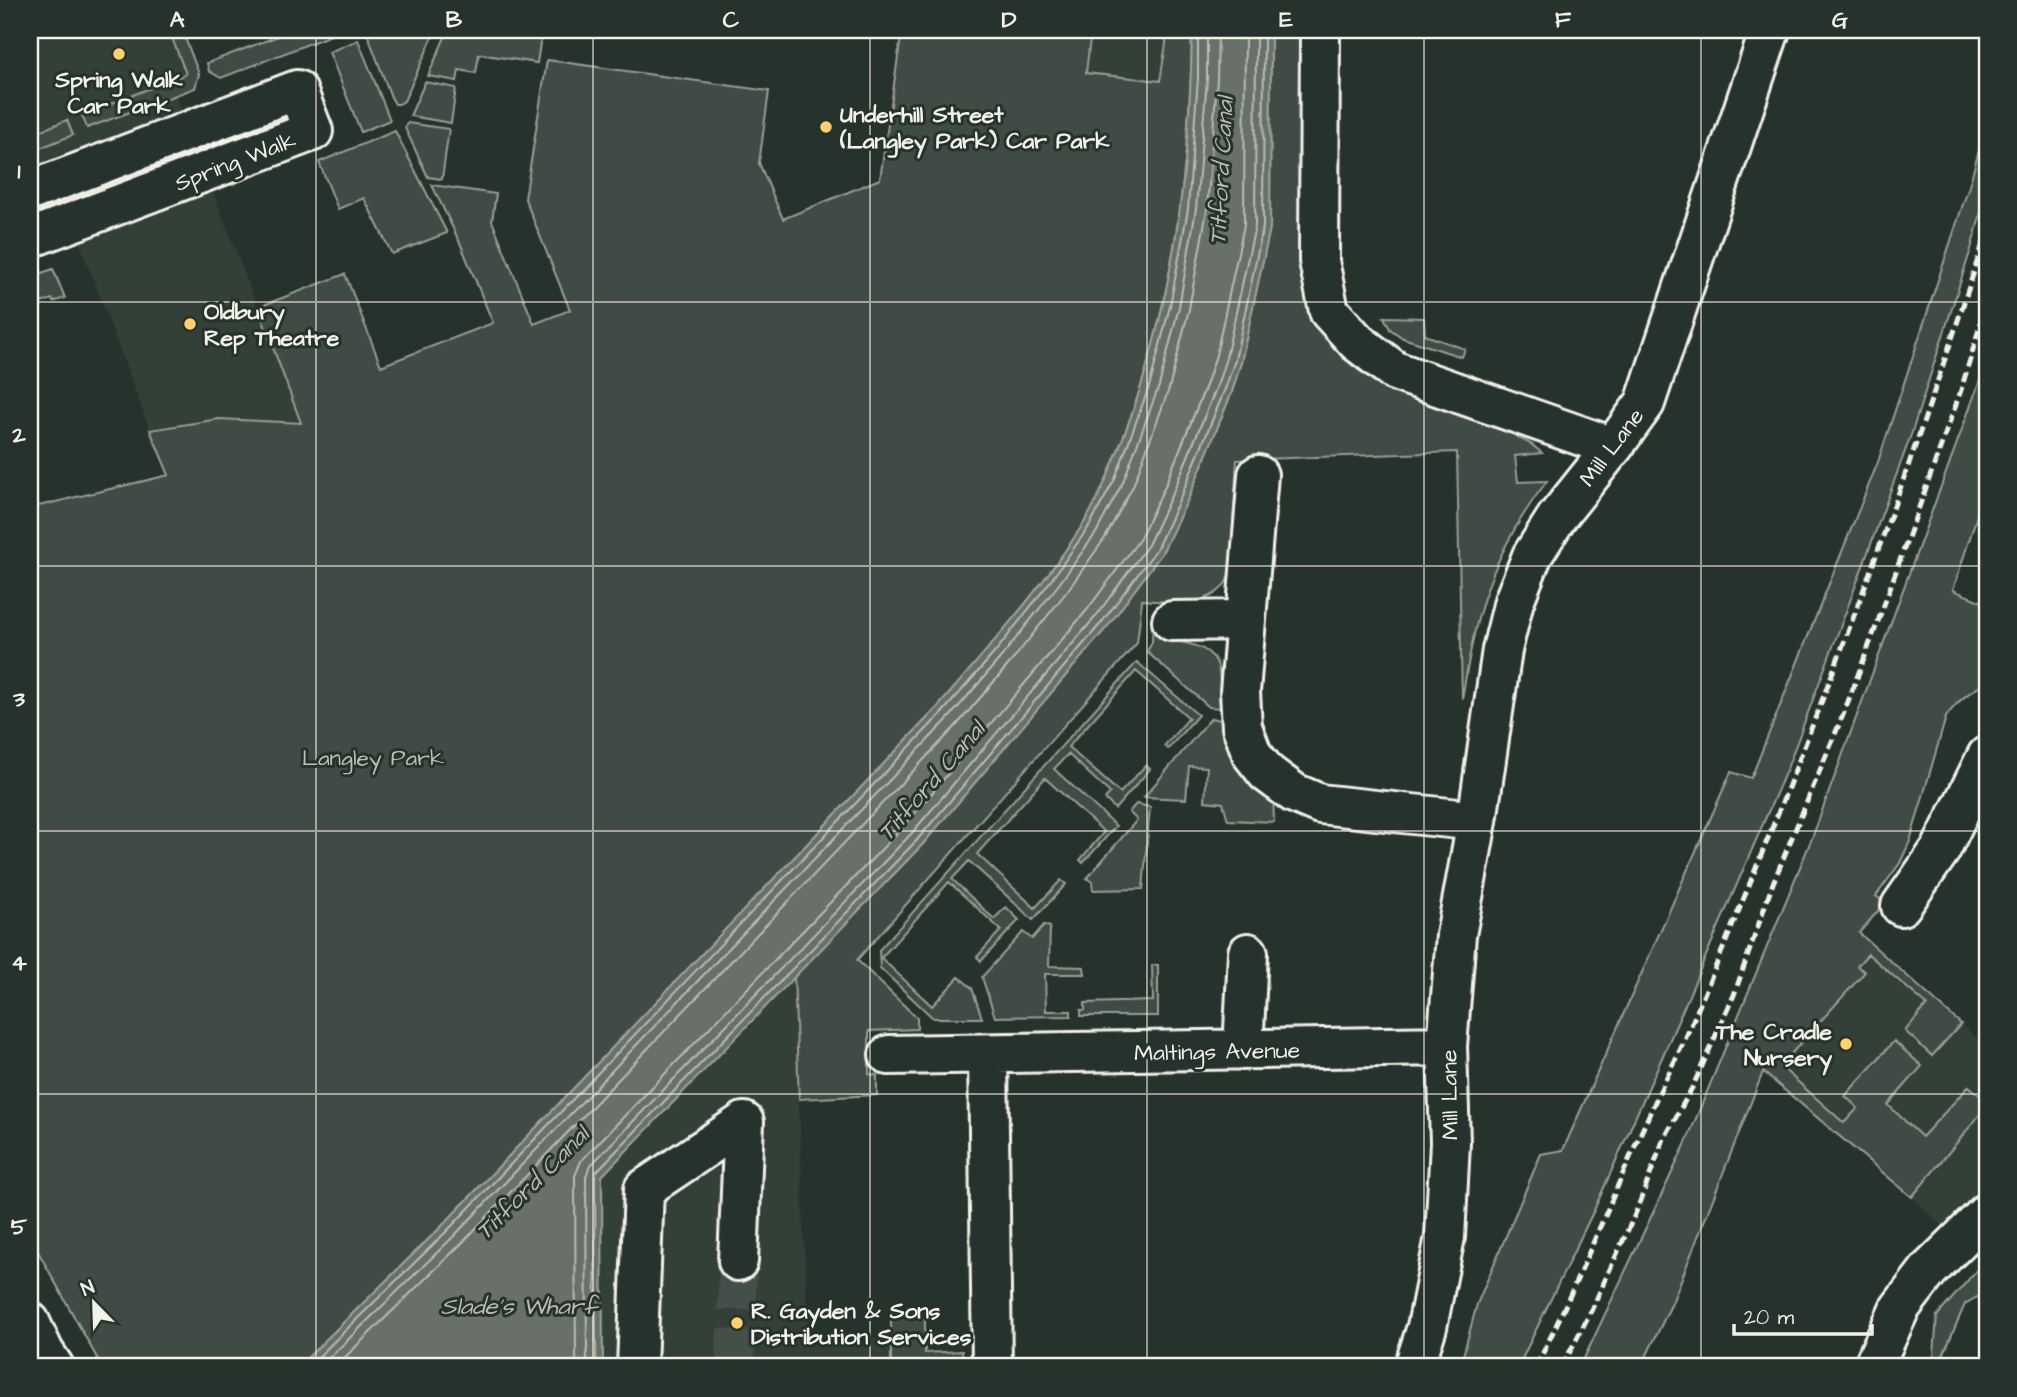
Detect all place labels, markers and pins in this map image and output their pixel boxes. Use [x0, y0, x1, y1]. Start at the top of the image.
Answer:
marker: Spring Walk Car Park [111, 46, 127, 62]
place label: Spring Walk Car Park [54, 64, 184, 122]
place label: Underhill Street (Langley Park) Car Park [839, 99, 1110, 159]
marker: Underhill Street (Langley Park) Car Park [818, 119, 834, 135]
place label: Oldbury Rep Theatre [204, 296, 340, 354]
marker: Oldbury Rep Theatre [182, 316, 198, 332]
place label: The Cradle Nursery [1715, 1016, 1833, 1076]
marker: The Cradle Nursery [1838, 1036, 1854, 1052]
place label: R. Gayden & Sons Distribution Services [751, 1295, 972, 1353]
marker: R. Gayden & Sons Distribution Services [729, 1315, 745, 1331]

